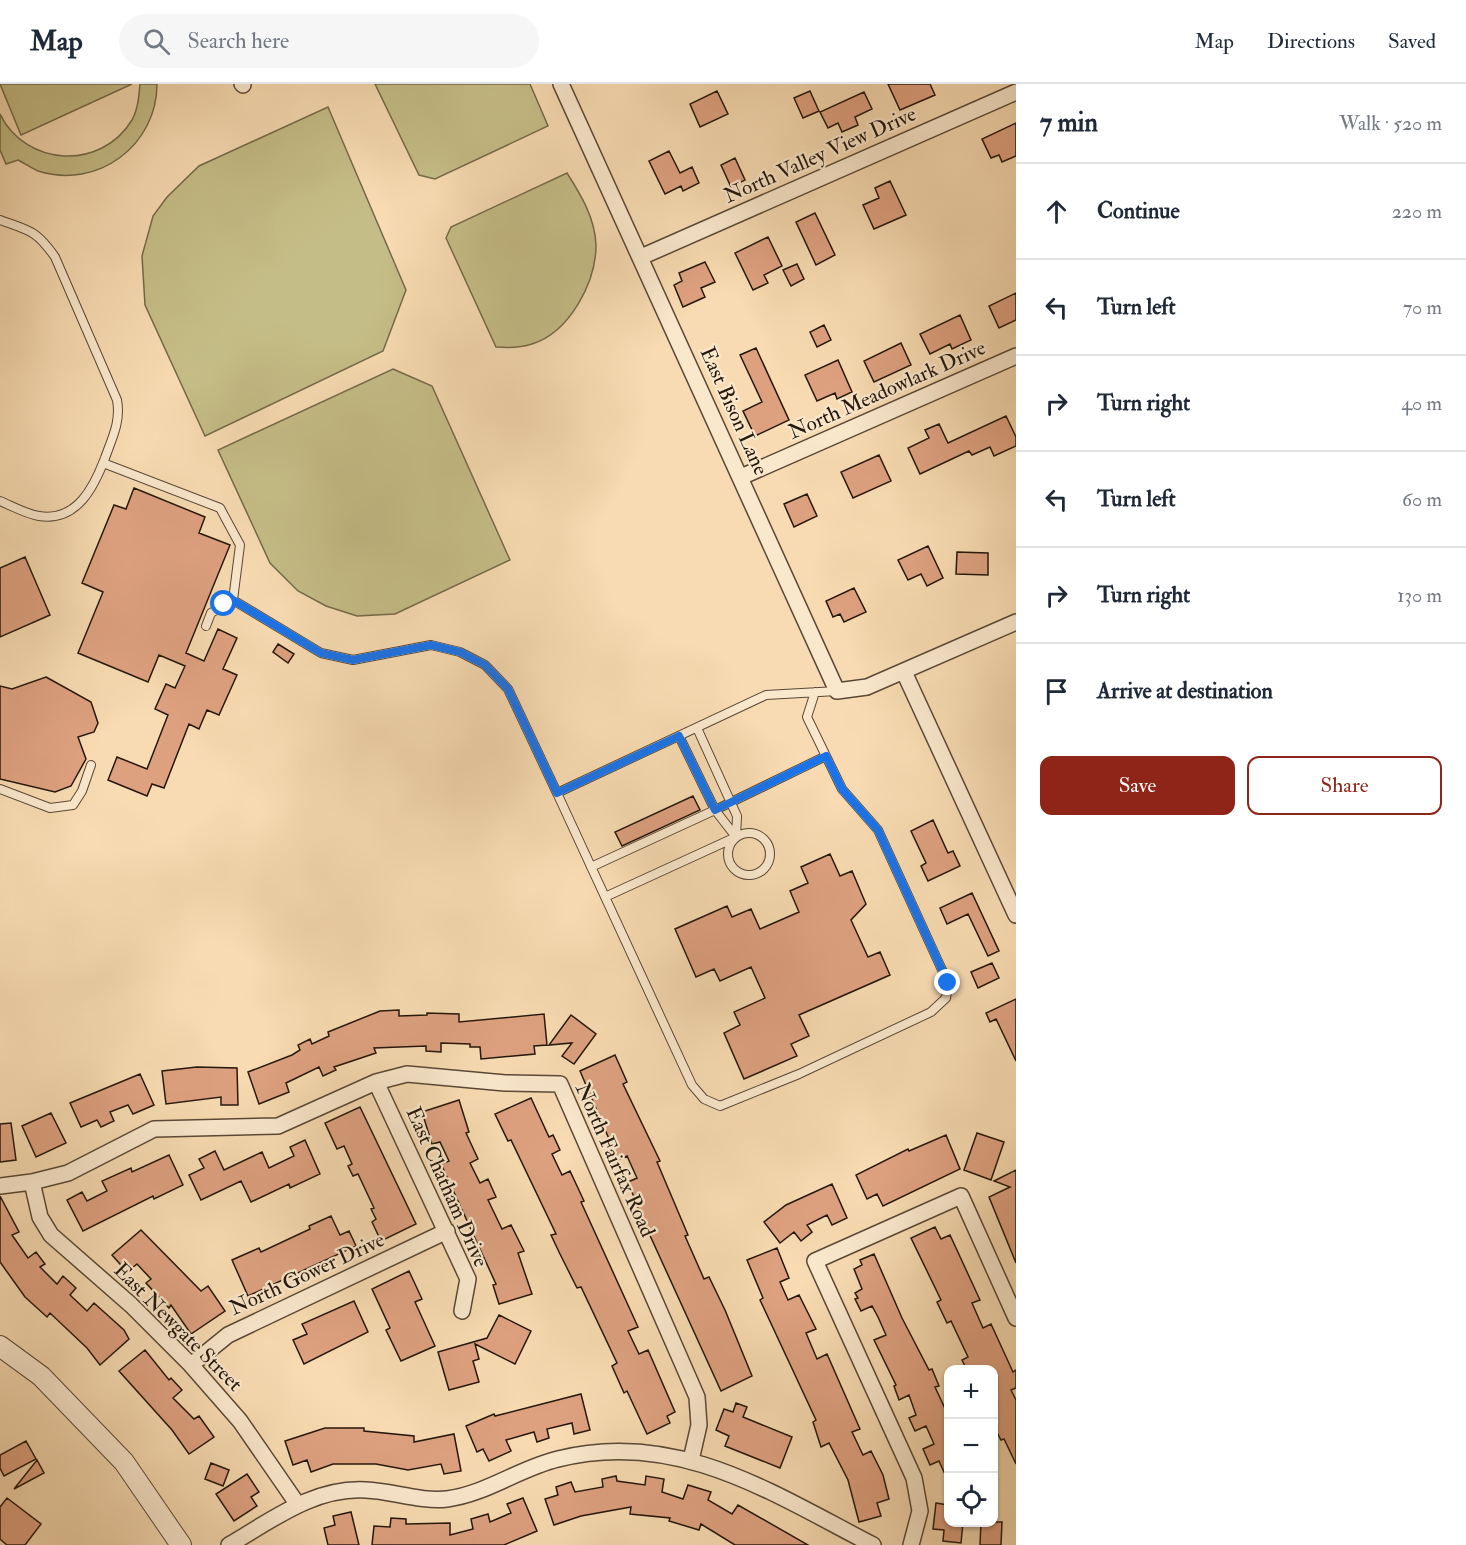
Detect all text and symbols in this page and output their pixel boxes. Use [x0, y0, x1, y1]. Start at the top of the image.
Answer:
search box [119, 14, 539, 68]
text: Map [30, 24, 83, 59]
icon: search [140, 25, 173, 58]
text: Search here [188, 27, 289, 55]
text: Map [1194, 28, 1234, 55]
text: Directions [1267, 28, 1355, 55]
text: Saved [1388, 28, 1436, 55]
street label: North Valley View Drive [720, 100, 921, 210]
text: 7 min [1040, 107, 1098, 139]
text: Walk · 520 m [1339, 111, 1442, 136]
icon: ahead [1040, 195, 1073, 228]
text: Continue [1097, 197, 1180, 225]
text: 220 m [1392, 199, 1442, 224]
icon: left [1040, 291, 1073, 324]
text: Turn left [1097, 293, 1176, 321]
text: 70 m [1403, 295, 1442, 320]
street label: North Meadowlark Drive [784, 334, 990, 446]
street label: East Bison Lane [694, 343, 774, 479]
icon: right [1040, 387, 1073, 420]
text: Turn right [1097, 389, 1190, 417]
text: 40 m [1401, 391, 1442, 416]
icon: left [1040, 483, 1073, 516]
text: Turn left [1097, 485, 1176, 513]
text: 60 m [1402, 487, 1442, 512]
icon: right [1040, 579, 1073, 612]
text: Turn right [1097, 581, 1190, 609]
text: 130 m [1397, 583, 1442, 608]
route start [210, 590, 236, 616]
icon: arrive [1040, 675, 1073, 708]
text: Arrive at destination [1097, 677, 1273, 705]
button: Save [1040, 756, 1235, 815]
button: Share [1247, 756, 1442, 815]
route end [934, 969, 960, 995]
street label: North Fairfax Road [569, 1079, 661, 1242]
street label: East Chatham Drive [400, 1103, 494, 1271]
street label: North Gower Drive [225, 1226, 389, 1322]
street label: East Newgate Street [108, 1257, 248, 1397]
map controls [944, 1365, 998, 1527]
button: + [944, 1365, 998, 1419]
button: − [944, 1419, 998, 1473]
button: locate [944, 1473, 998, 1527]

